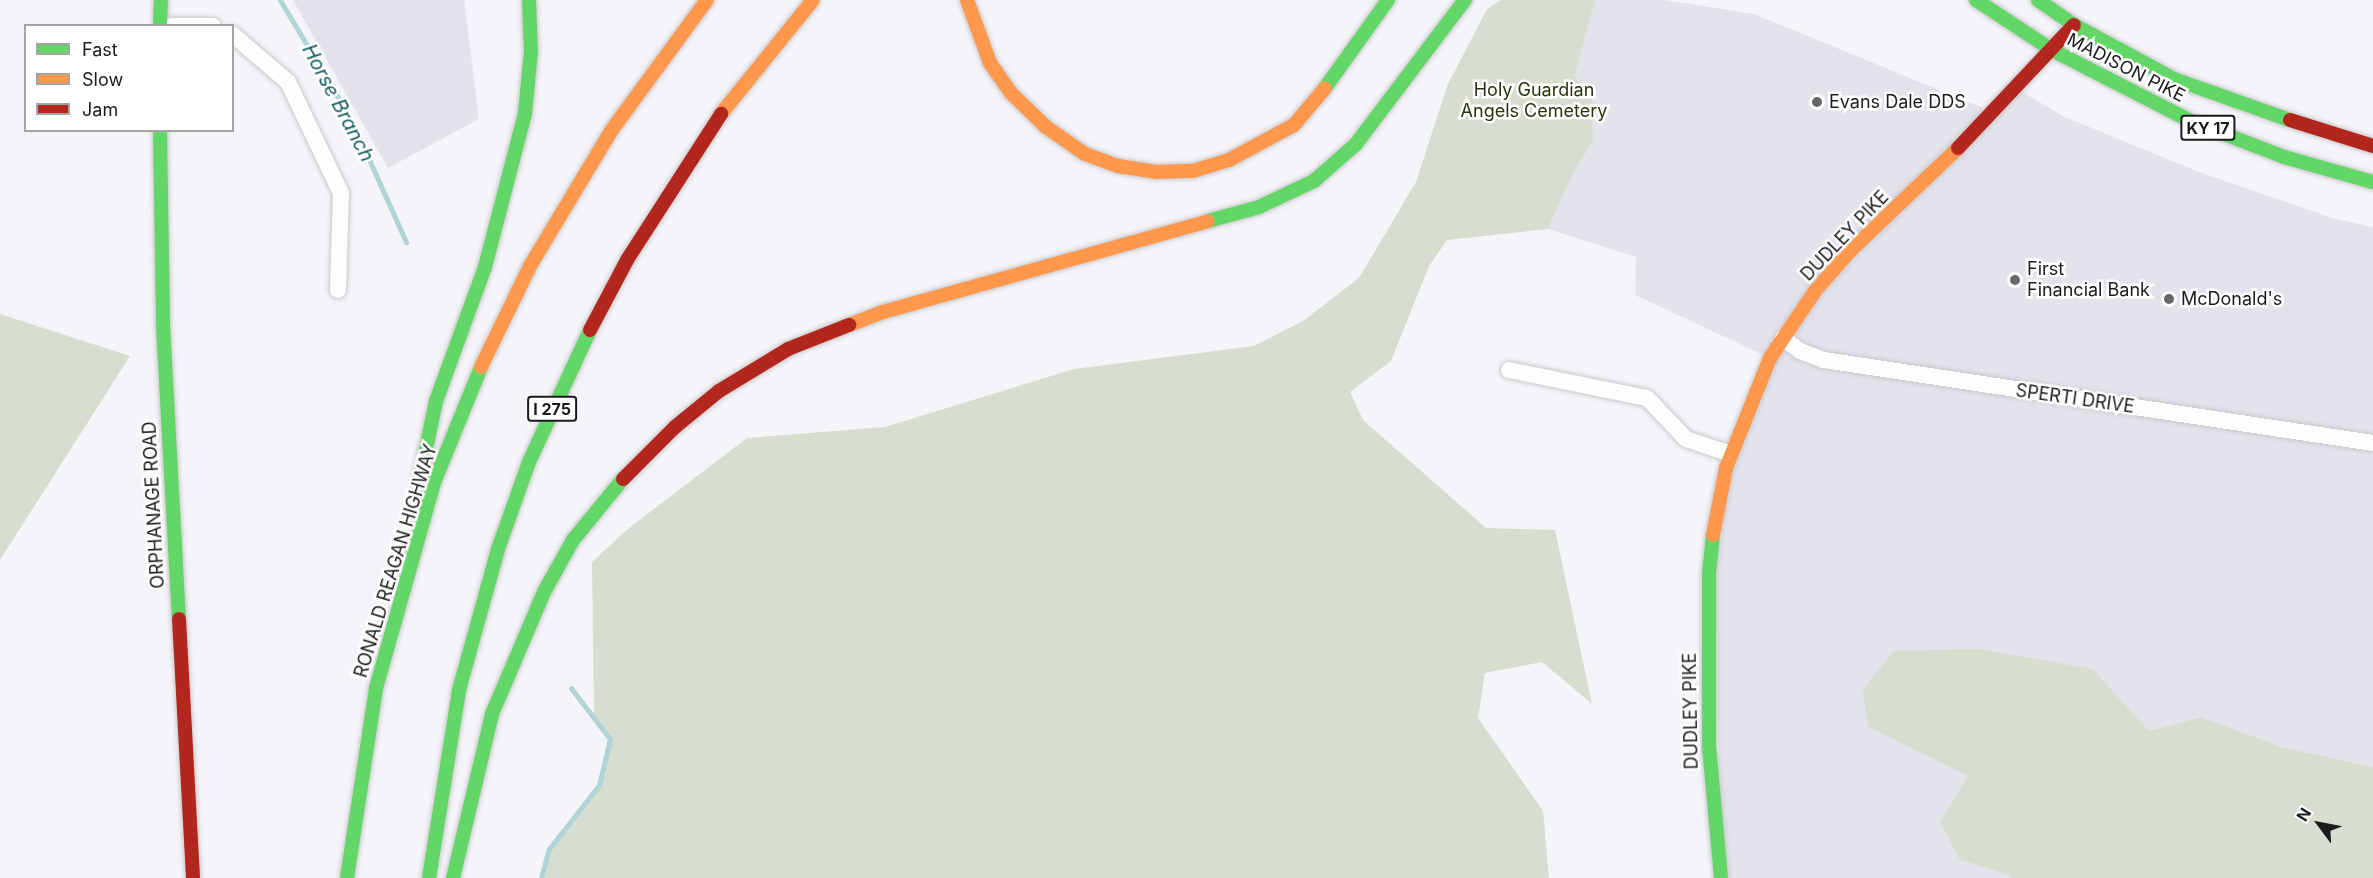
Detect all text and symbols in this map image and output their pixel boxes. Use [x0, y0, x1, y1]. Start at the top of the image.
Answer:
legend [24, 24, 234, 132]
street label: MADISON PIKE [2063, 29, 2189, 107]
text: Fast [82, 39, 118, 60]
water label: Horse Branch [297, 40, 379, 166]
text: Slow [82, 69, 123, 90]
park label: Holy Guardian Angels Cemetery [1461, 80, 1607, 122]
place label: Evans Dale DDS [1829, 91, 1966, 113]
marker: Evans Dale DDS [1810, 95, 1824, 109]
text: Jam [82, 99, 118, 120]
road number: KY 17 [2180, 115, 2236, 141]
street label: DUDLEY PIKE [1797, 186, 1893, 286]
place label: First Financial Bank [2027, 259, 2150, 302]
marker: First Financial Bank [2008, 273, 2022, 287]
place label: McDonald's [2181, 288, 2282, 310]
marker: McDonald's [2162, 292, 2176, 306]
street label: SPERTI DRIVE [2014, 380, 2136, 418]
road number: I 275 [526, 396, 578, 422]
street label: ORPHANAGE ROAD [139, 421, 169, 589]
street label: RONALD REAGAN HIGHWAY [350, 442, 442, 680]
street label: DUDLEY PIKE [1679, 652, 1703, 770]
north arrow [2289, 794, 2349, 854]
text: N [2292, 804, 2315, 825]

